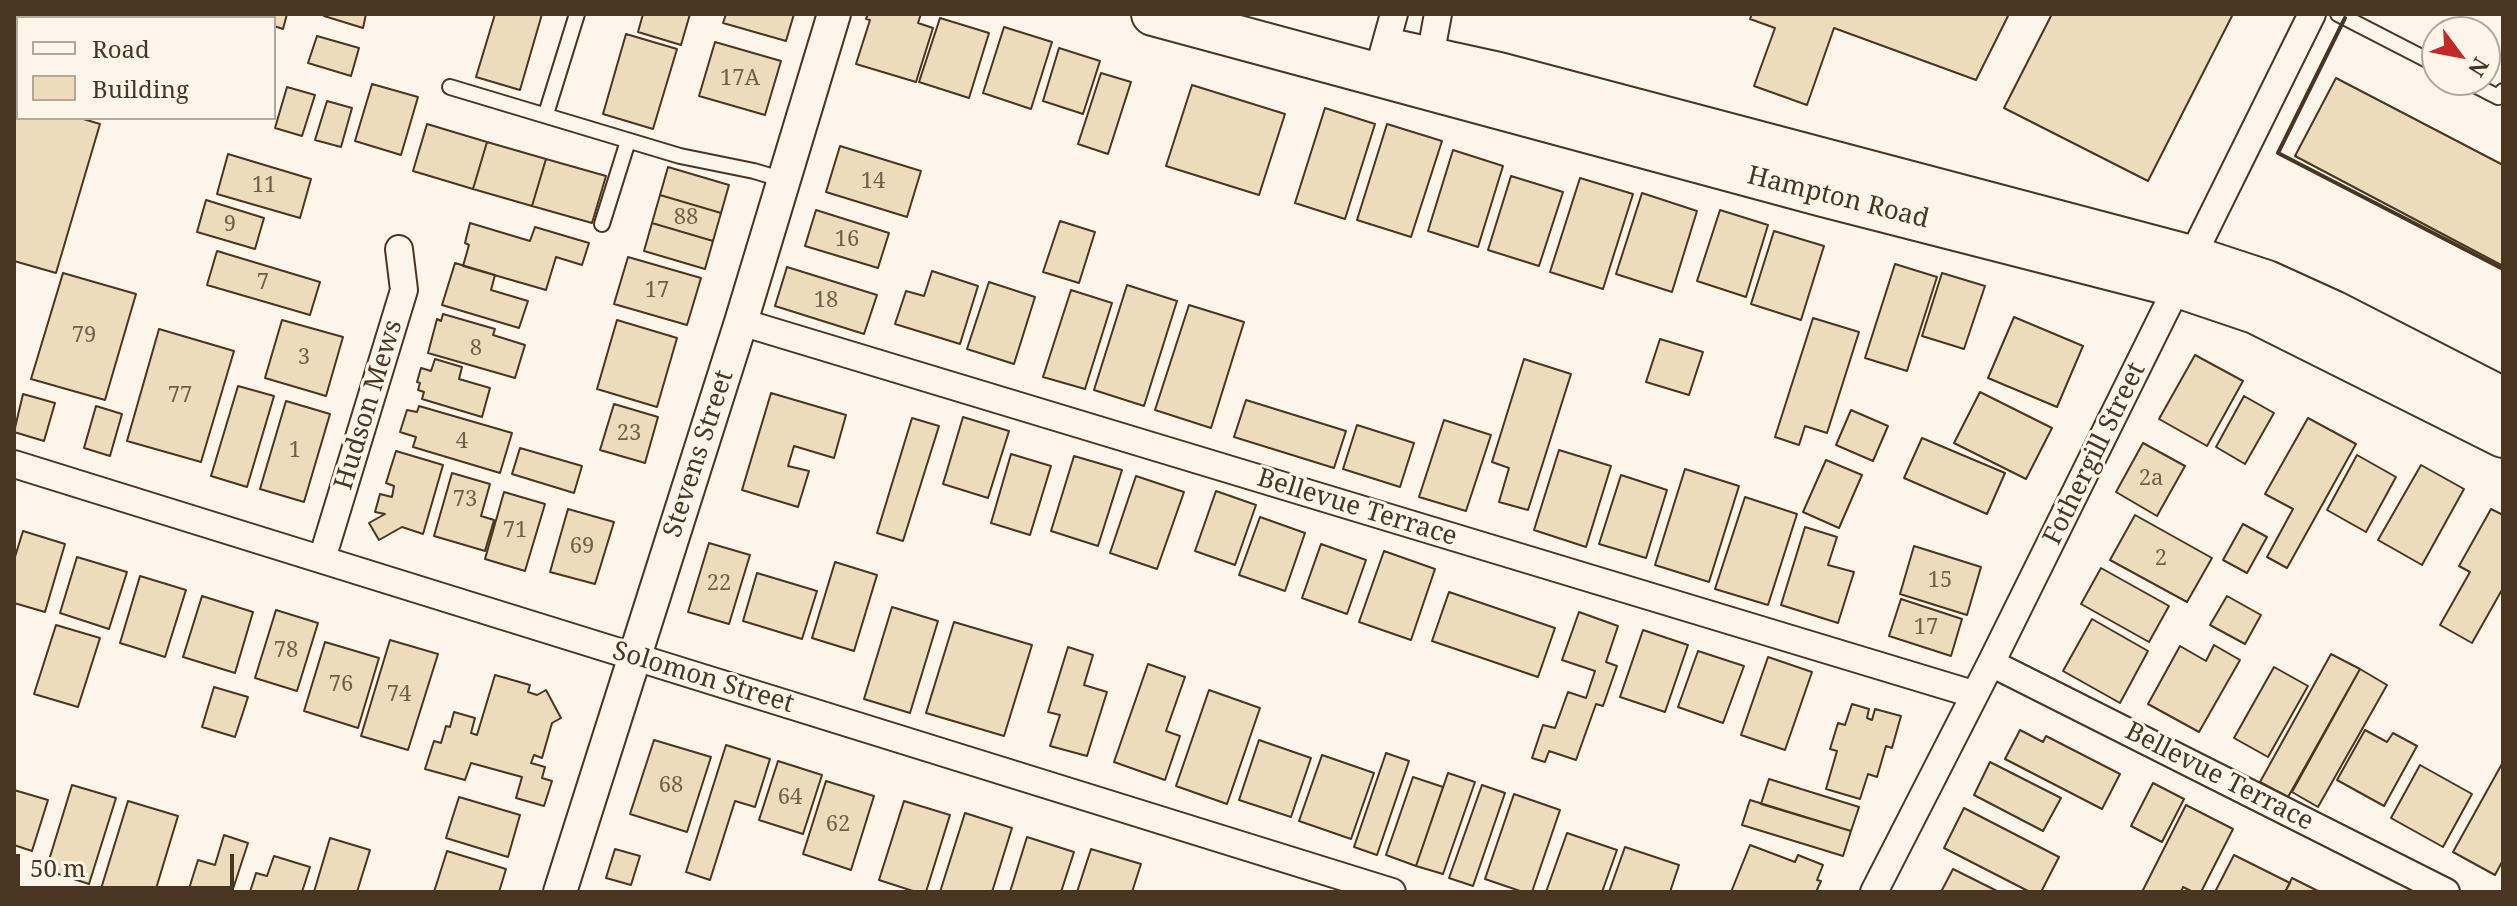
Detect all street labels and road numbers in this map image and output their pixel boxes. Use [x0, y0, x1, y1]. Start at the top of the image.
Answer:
street label: Hampton Road [1744, 160, 1932, 236]
street label: Hudson Mews [328, 316, 410, 494]
street label: Fothergill Street [2037, 358, 2153, 550]
street label: Stevens Street [657, 366, 741, 542]
street label: Bellevue Terrace [1253, 463, 1461, 553]
street label: Solomon Street [609, 636, 797, 720]
street label: Bellevue Terrace [2120, 716, 2318, 838]

